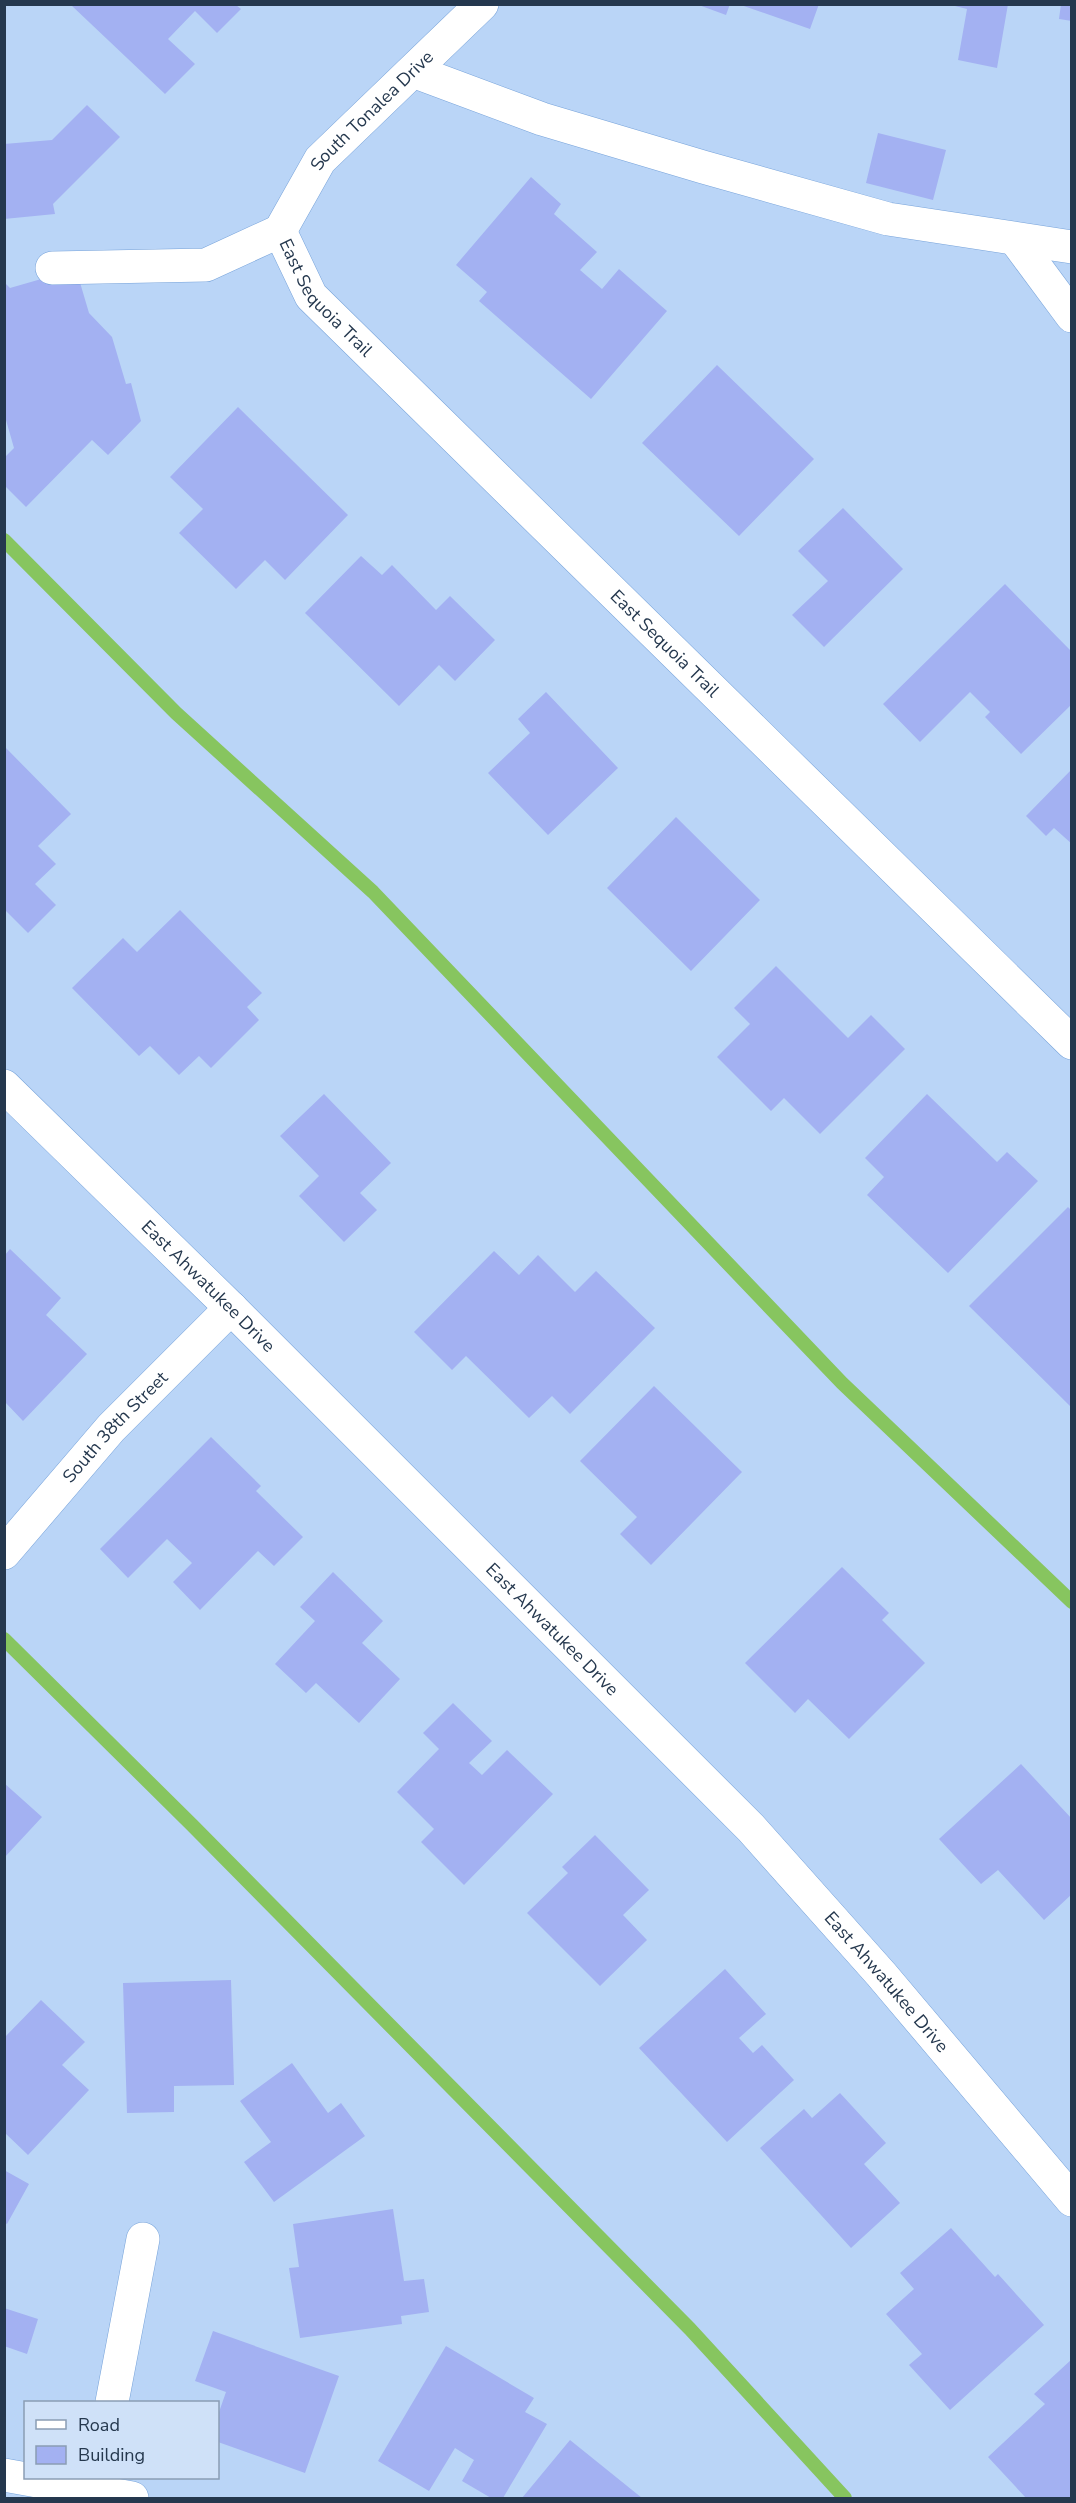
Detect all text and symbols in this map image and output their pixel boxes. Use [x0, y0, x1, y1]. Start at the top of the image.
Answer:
street label: South Tonalea Drive [305, 45, 439, 175]
street label: East Sequoia Trail [273, 235, 378, 362]
street label: East Sequoia Trail [605, 584, 725, 703]
street label: East Ahwatukee Drive [136, 1215, 280, 1357]
street label: South 38th Street [57, 1366, 173, 1488]
street label: East Ahwatukee Drive [481, 1558, 624, 1701]
street label: East Ahwatukee Drive [819, 1906, 954, 2057]
legend [24, 2401, 219, 2479]
text: Road [78, 2413, 120, 2437]
text: Building [78, 2443, 145, 2467]

